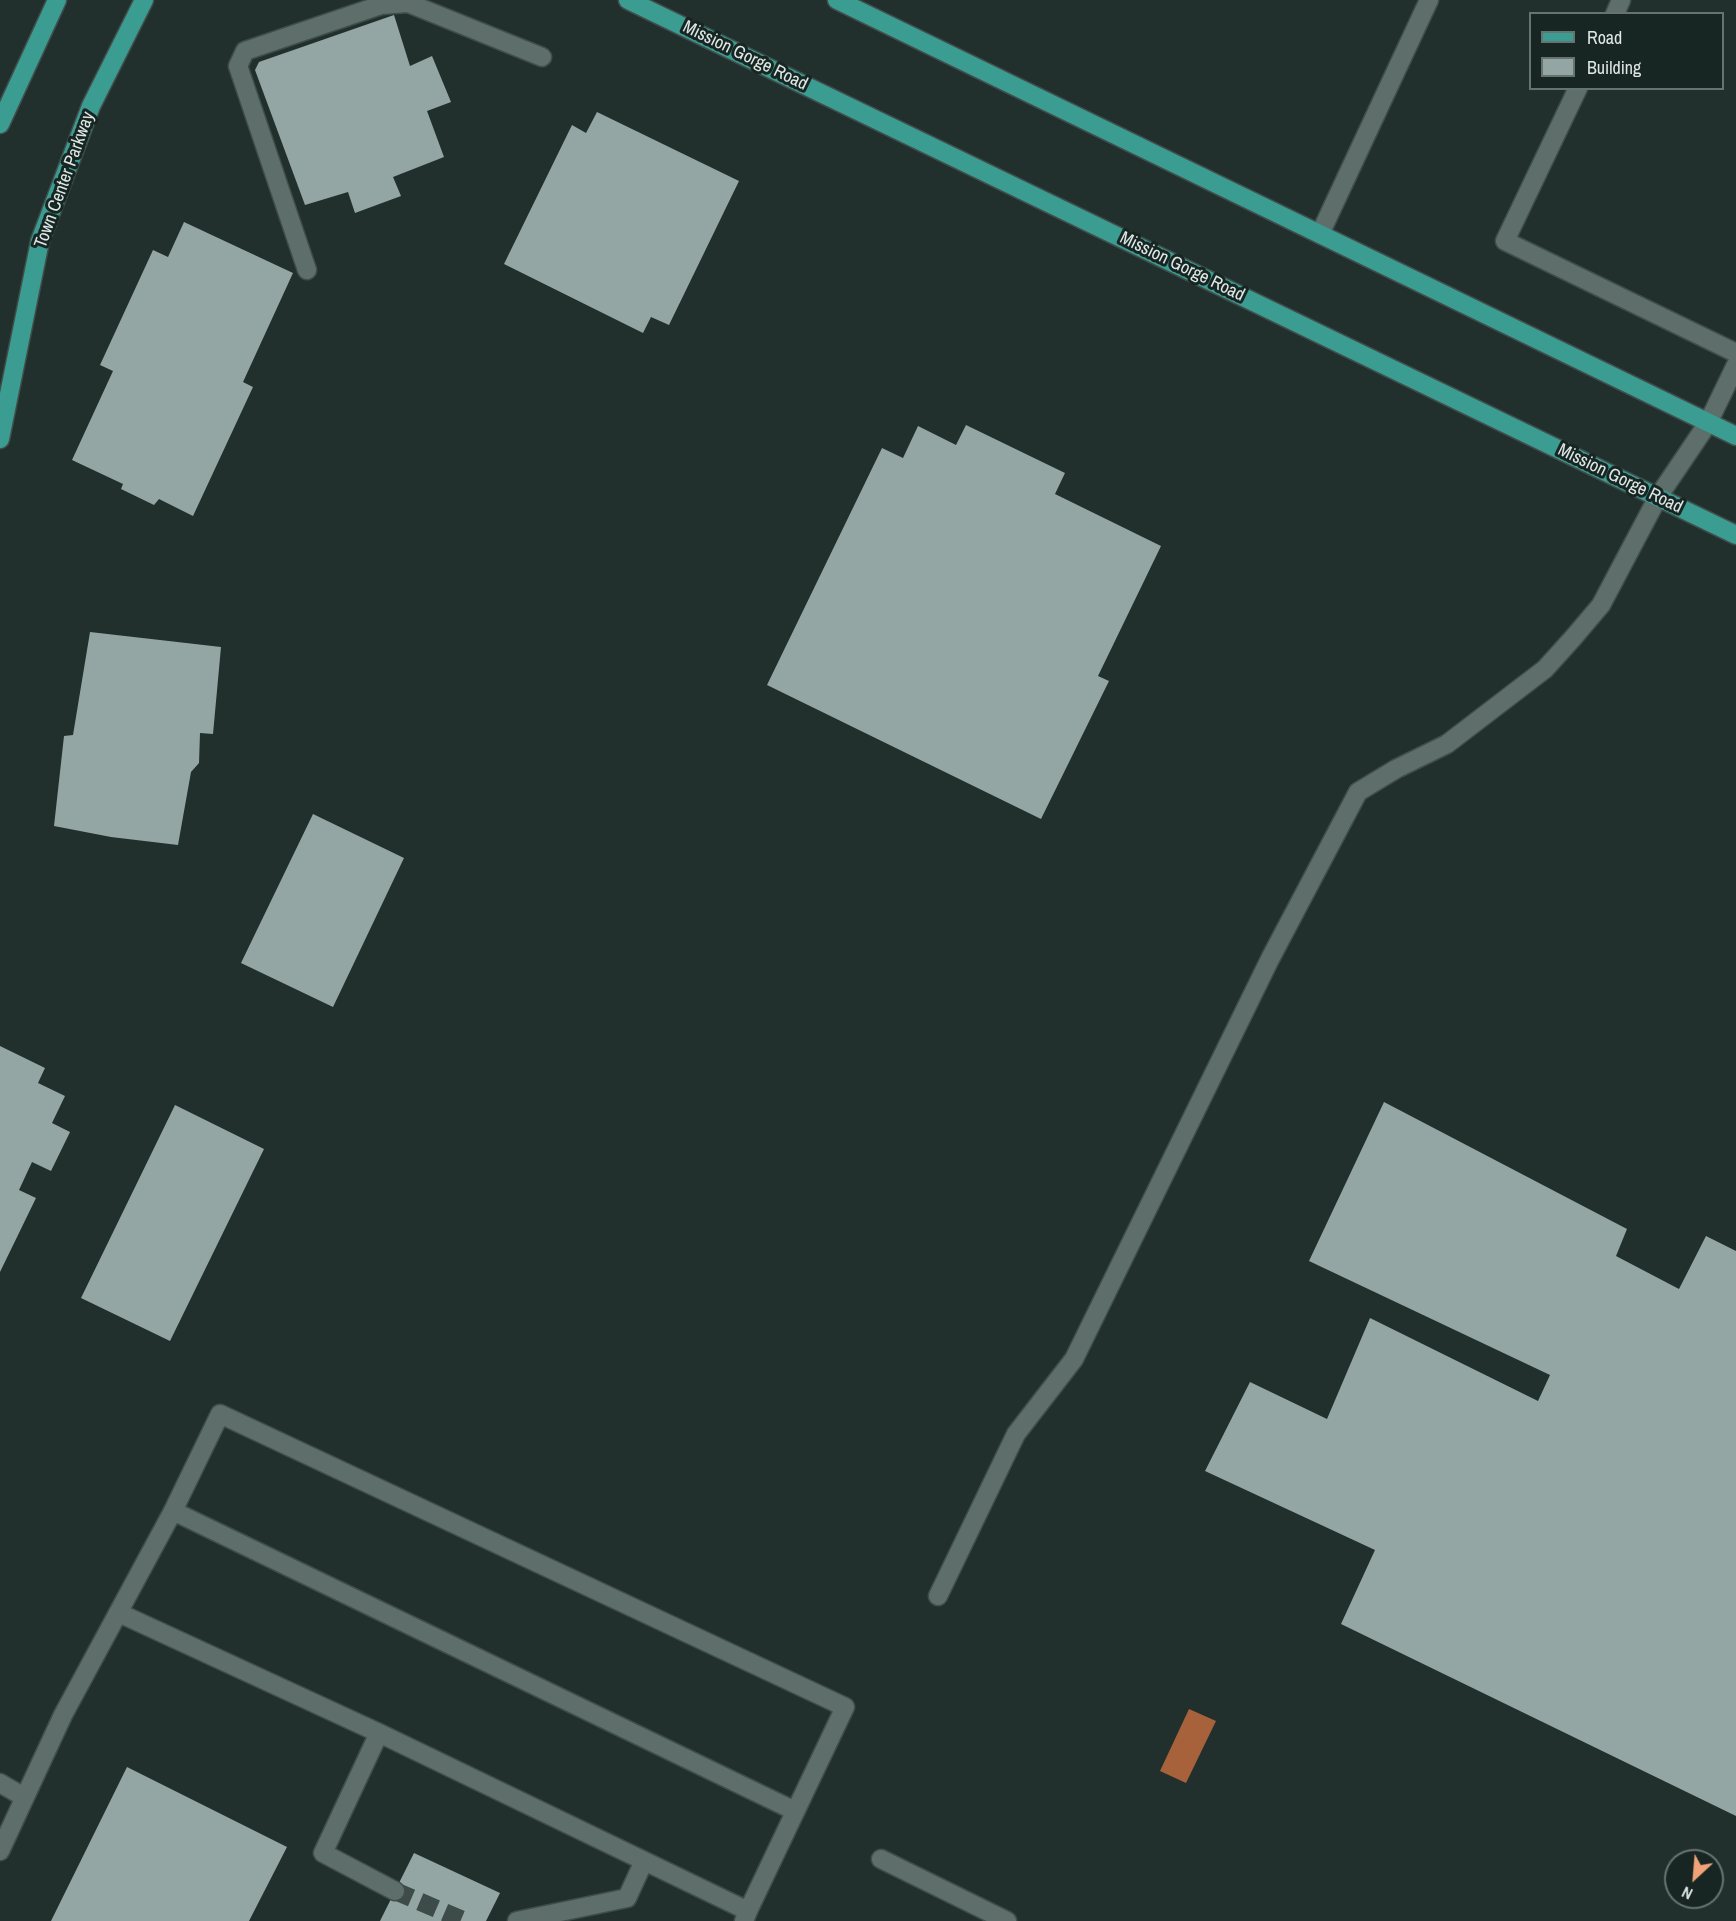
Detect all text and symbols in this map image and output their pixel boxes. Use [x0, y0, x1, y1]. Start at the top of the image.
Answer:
legend [1529, 12, 1724, 90]
street label: Mission Gorge Road [679, 16, 811, 96]
text: Road [1587, 25, 1622, 50]
text: Building [1587, 55, 1641, 80]
street label: Town Center Parkway [30, 109, 100, 251]
street label: Mission Gorge Road [1116, 227, 1248, 307]
street label: Mission Gorge Road [1554, 439, 1686, 519]
north arrow [1664, 1849, 1724, 1909]
text: N [1678, 1881, 1696, 1905]

